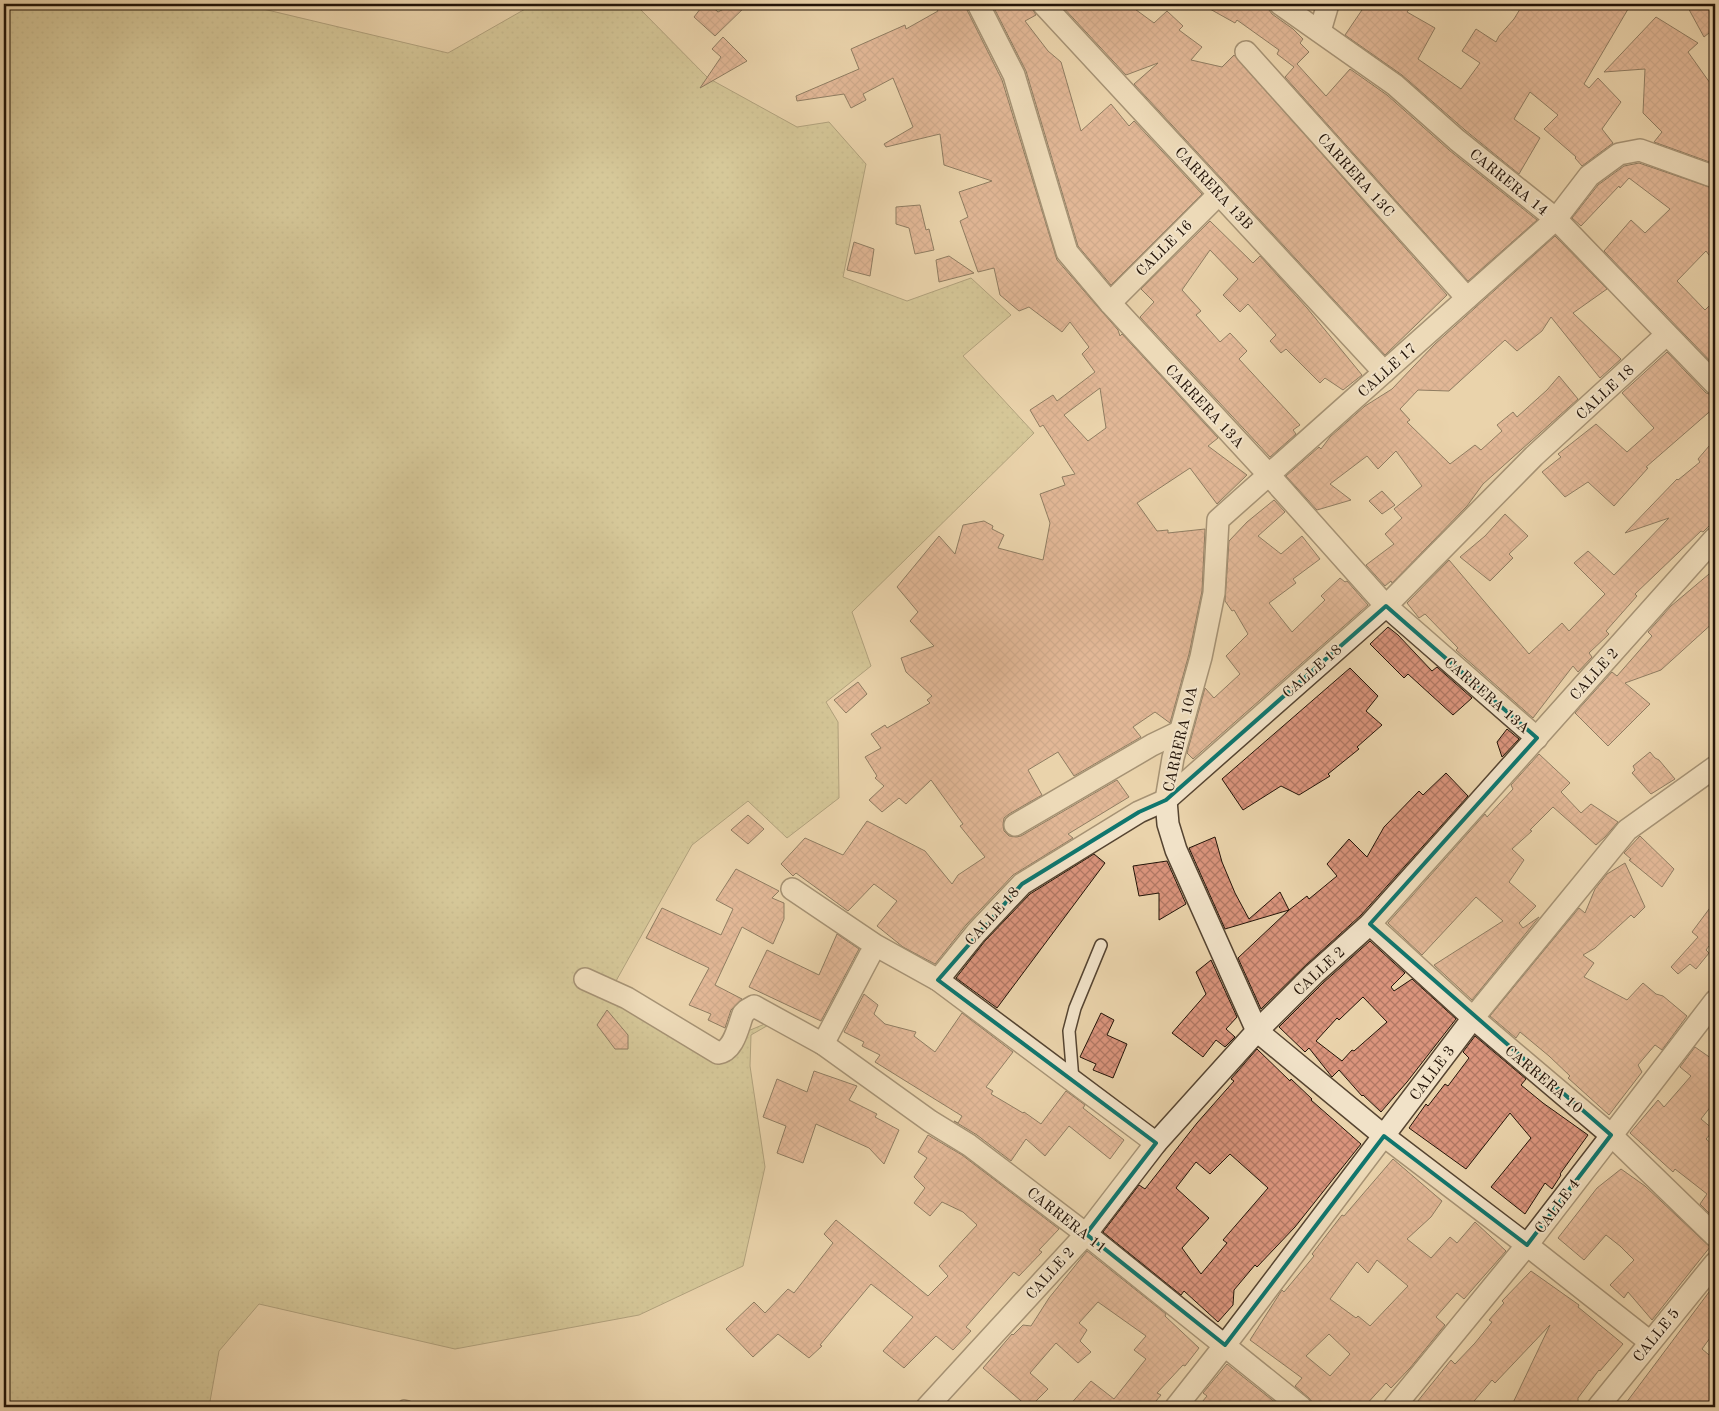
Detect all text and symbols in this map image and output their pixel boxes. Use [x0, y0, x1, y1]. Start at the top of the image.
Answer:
street label: CARRERA 13C [1314, 131, 1396, 221]
street label: CARRERA 13B [1171, 145, 1255, 233]
street label: CARRERA 14 [1466, 147, 1550, 219]
street label: CALLE 16 [1134, 218, 1196, 280]
street label: CALLE 17 [1356, 341, 1420, 401]
street label: CARRERA 13A [1162, 362, 1247, 452]
street label: CALLE 18 [1574, 363, 1638, 423]
street label: CALLE 18 [1281, 643, 1345, 702]
street label: CALLE 2 [1568, 646, 1622, 704]
street label: CARRERA 13A [1440, 655, 1532, 738]
street label: CARRERA 10A [1162, 685, 1201, 794]
street label: CALLE 18 [963, 885, 1023, 949]
street label: CALLE 2 [1291, 945, 1349, 999]
street label: CARRERA 10 [1501, 1043, 1585, 1117]
street label: CALLE 3 [1408, 1044, 1458, 1104]
street label: CALLE 4 [1533, 1177, 1583, 1237]
street label: CARRERA 11 [1023, 1186, 1109, 1257]
street label: CALLE 2 [1024, 1245, 1078, 1303]
street label: CALLE 5 [1631, 1306, 1683, 1366]

